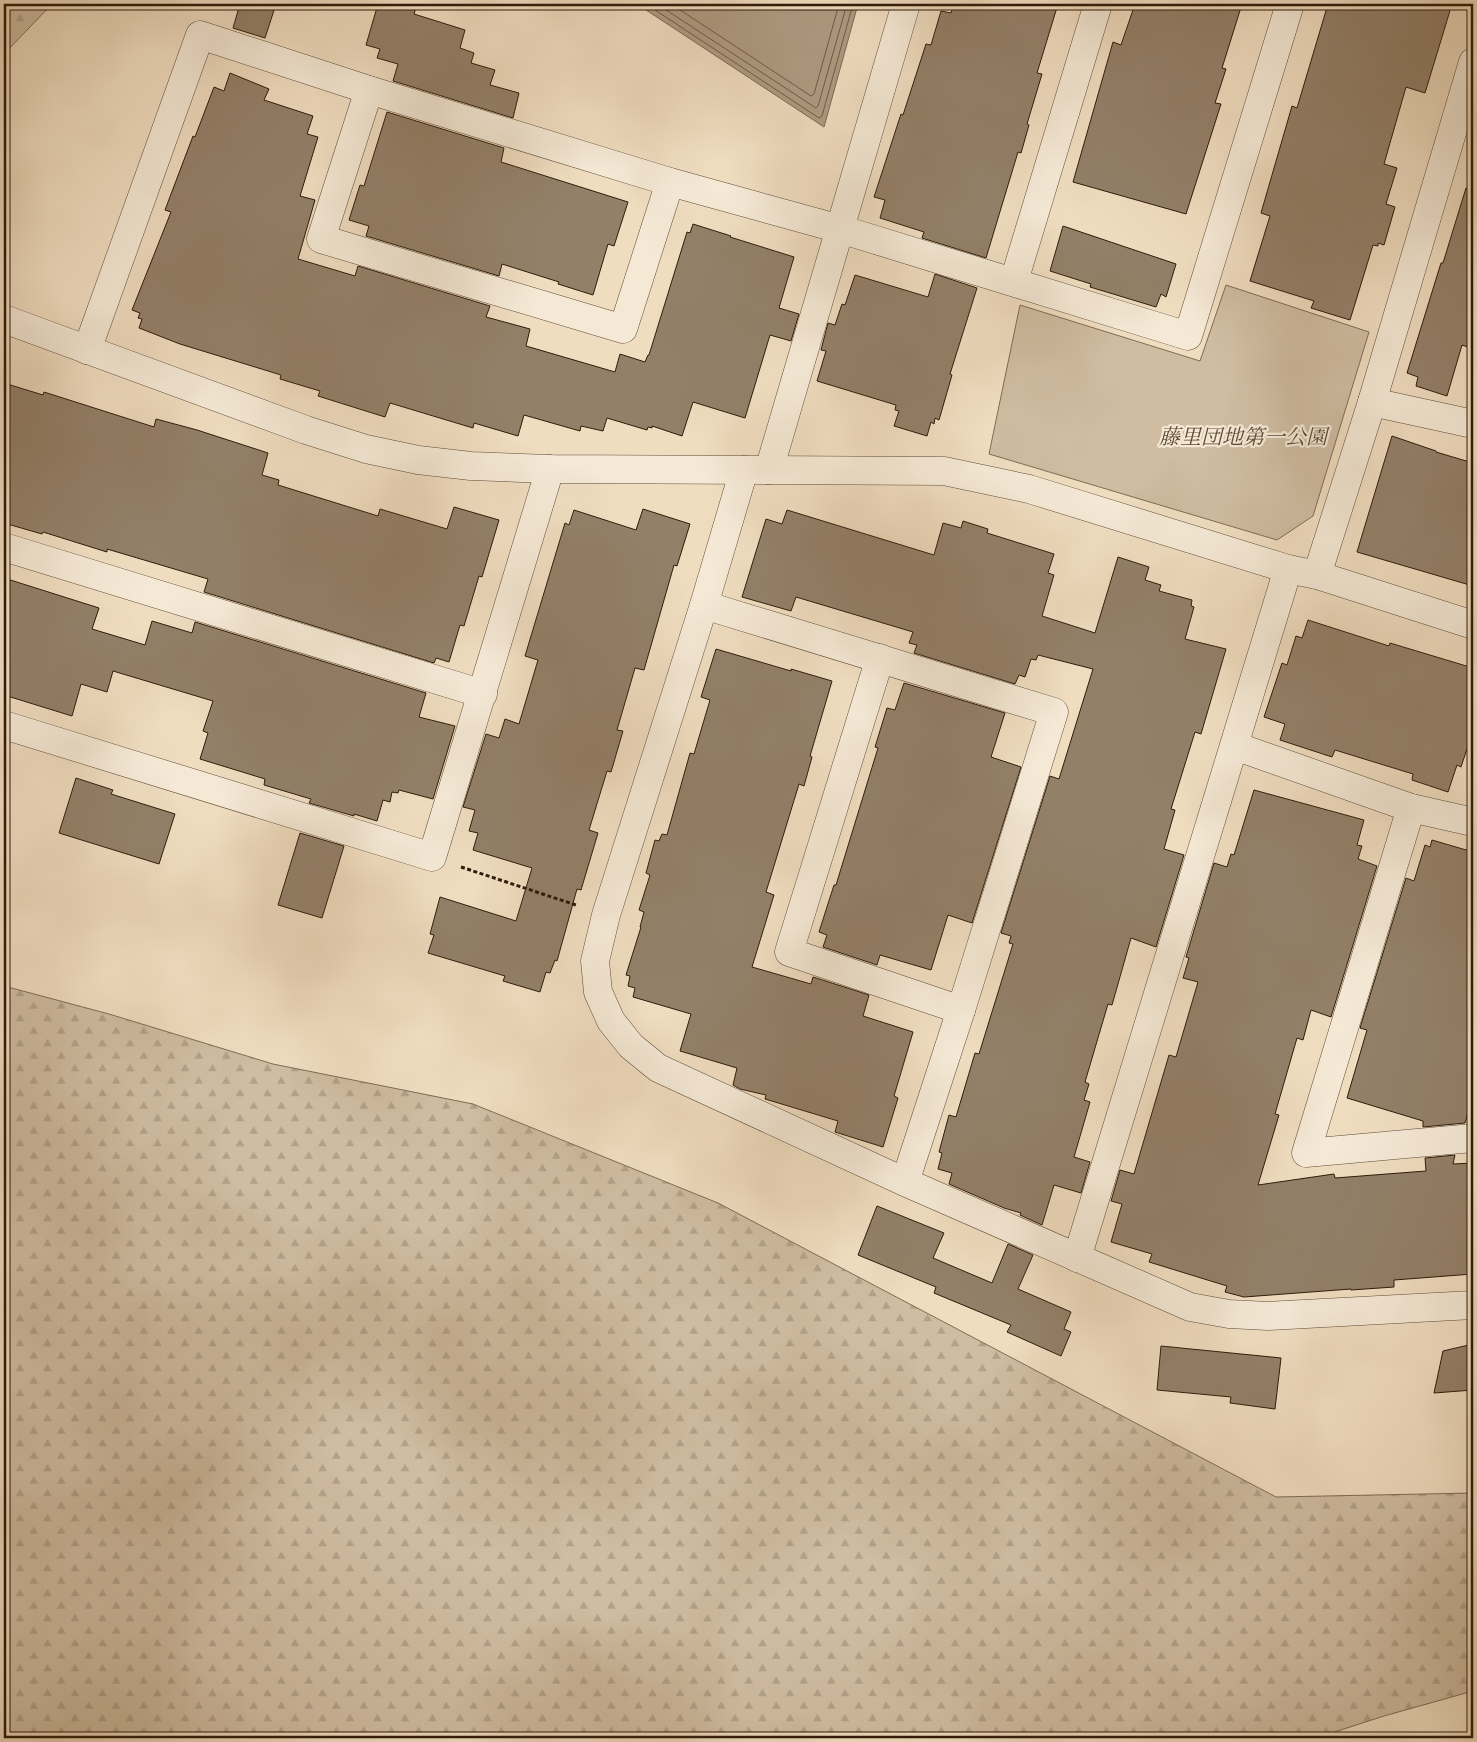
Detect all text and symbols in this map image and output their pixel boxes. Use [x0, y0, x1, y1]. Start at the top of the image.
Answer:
park label: 藤里団地第一公園 [1159, 425, 1330, 451]

